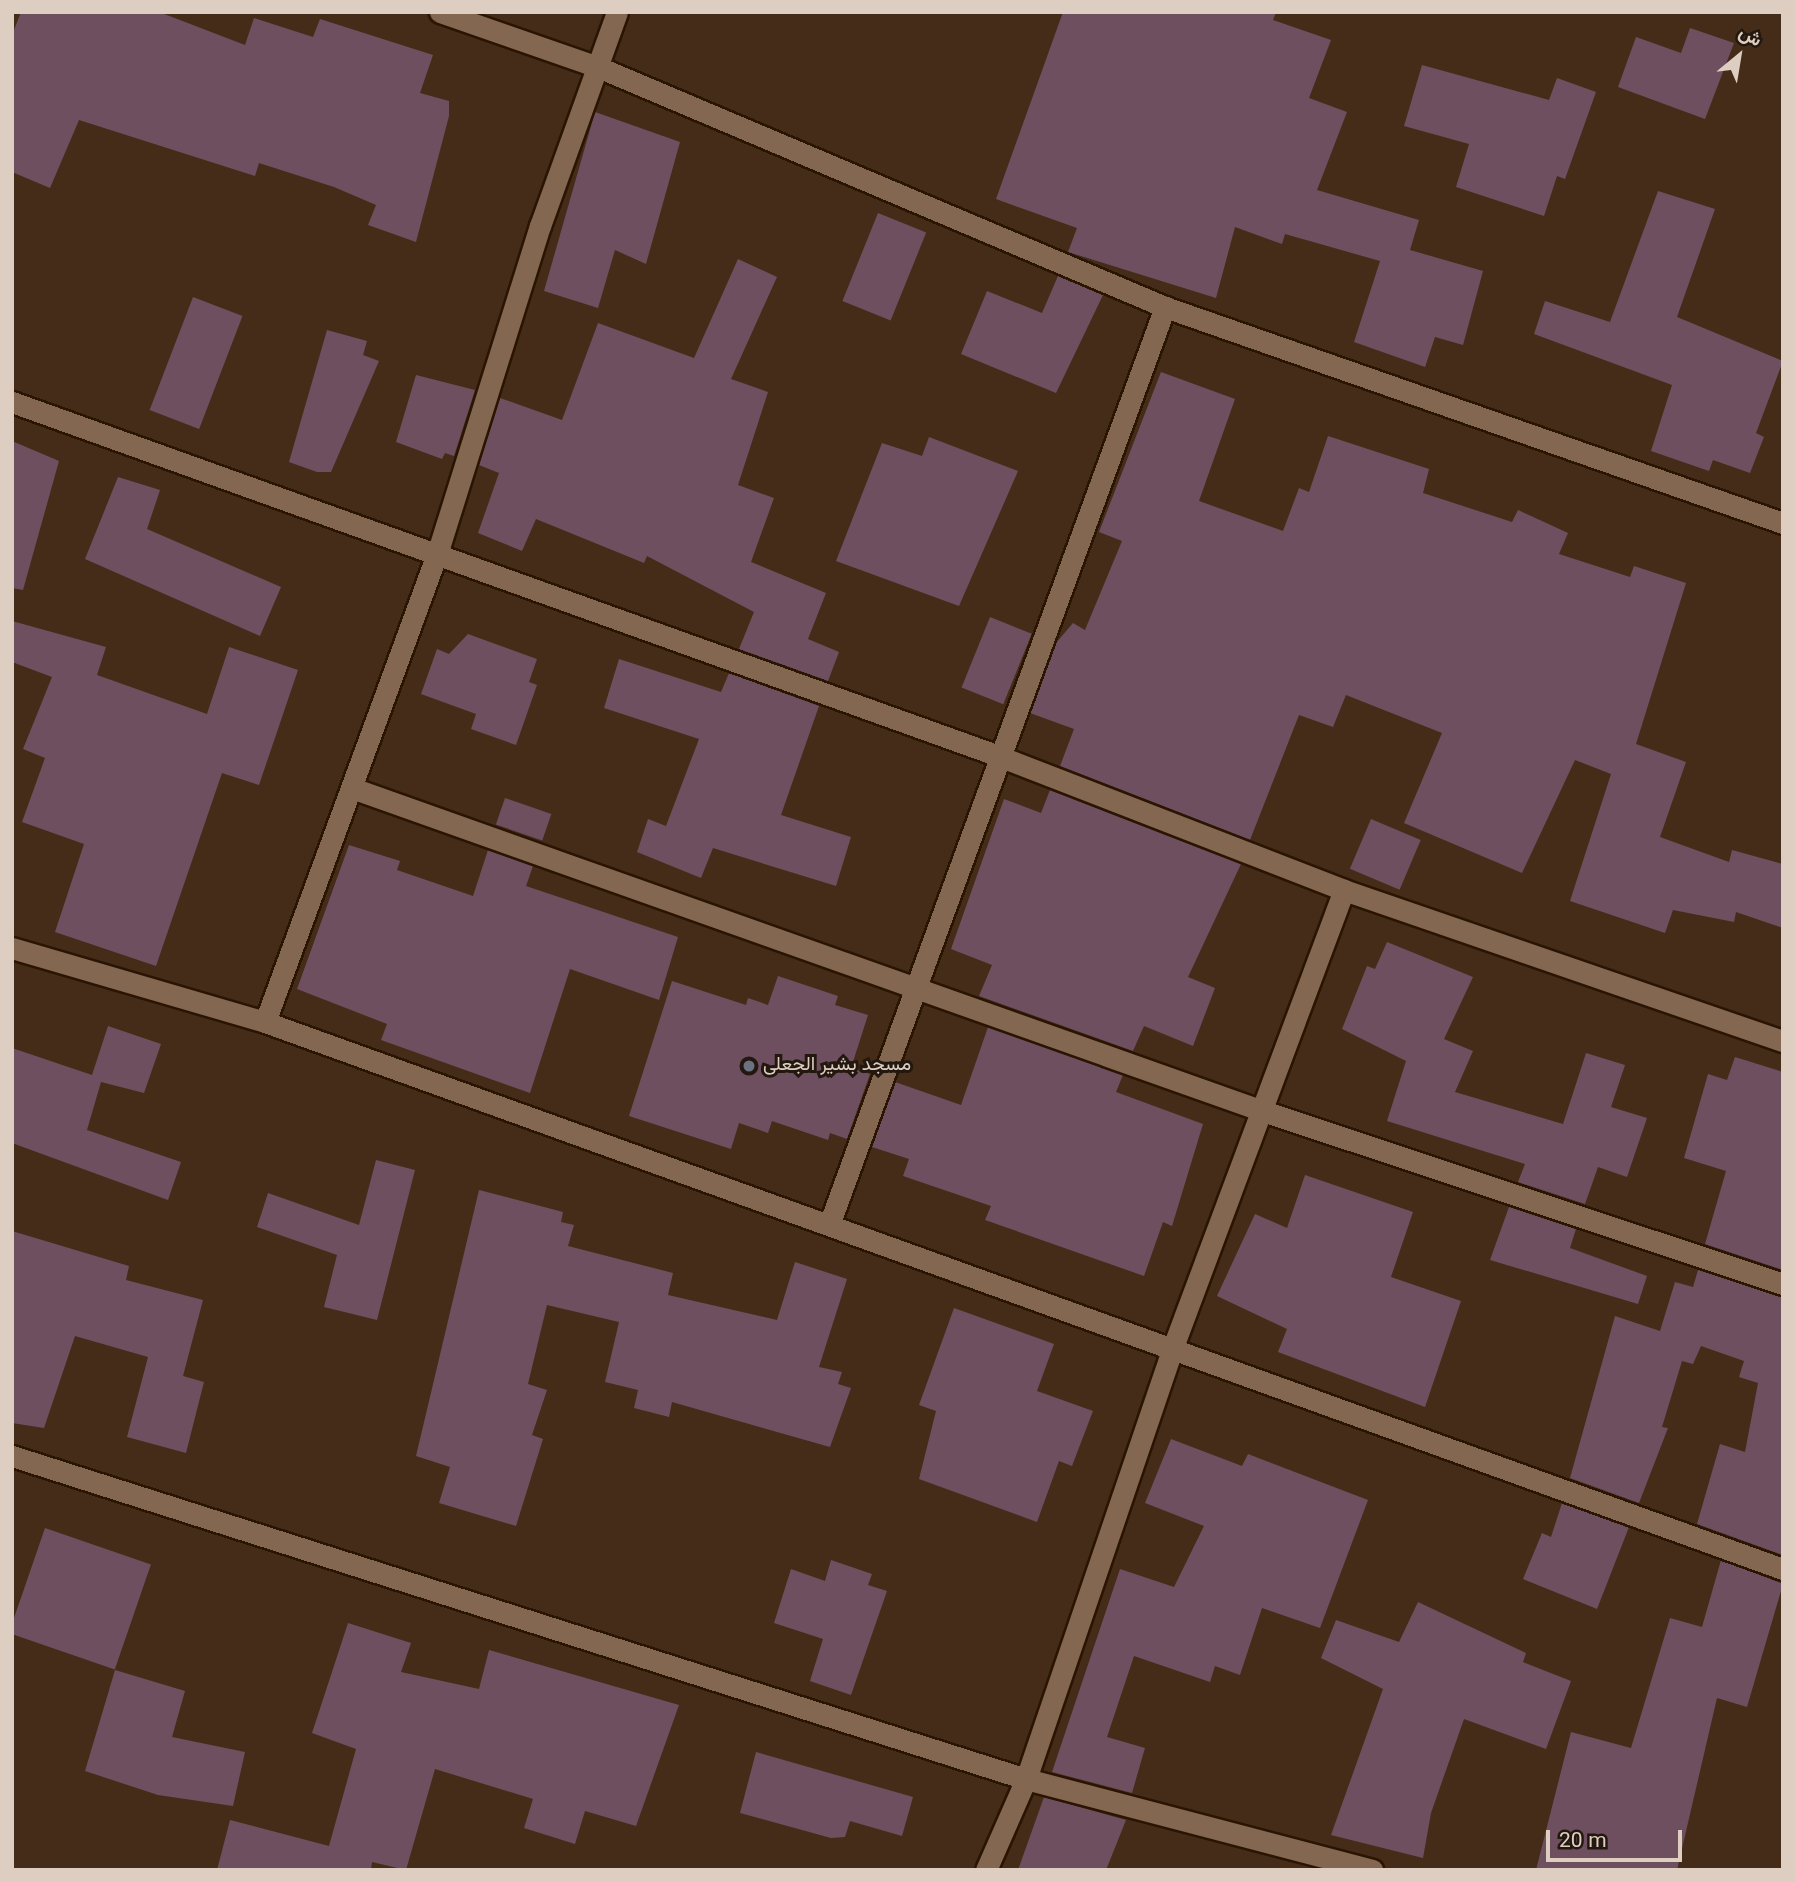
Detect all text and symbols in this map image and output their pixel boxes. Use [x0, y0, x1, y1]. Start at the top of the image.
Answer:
text: ش [1733, 19, 1767, 56]
north arrow [1704, 21, 1774, 91]
place label: مسجد بشير الجعلى [763, 1055, 911, 1077]
marker: مسجد بشير الجعلى [741, 1058, 757, 1074]
scale bar [1550, 1815, 1686, 1859]
text: 20 m [1559, 1825, 1607, 1858]

